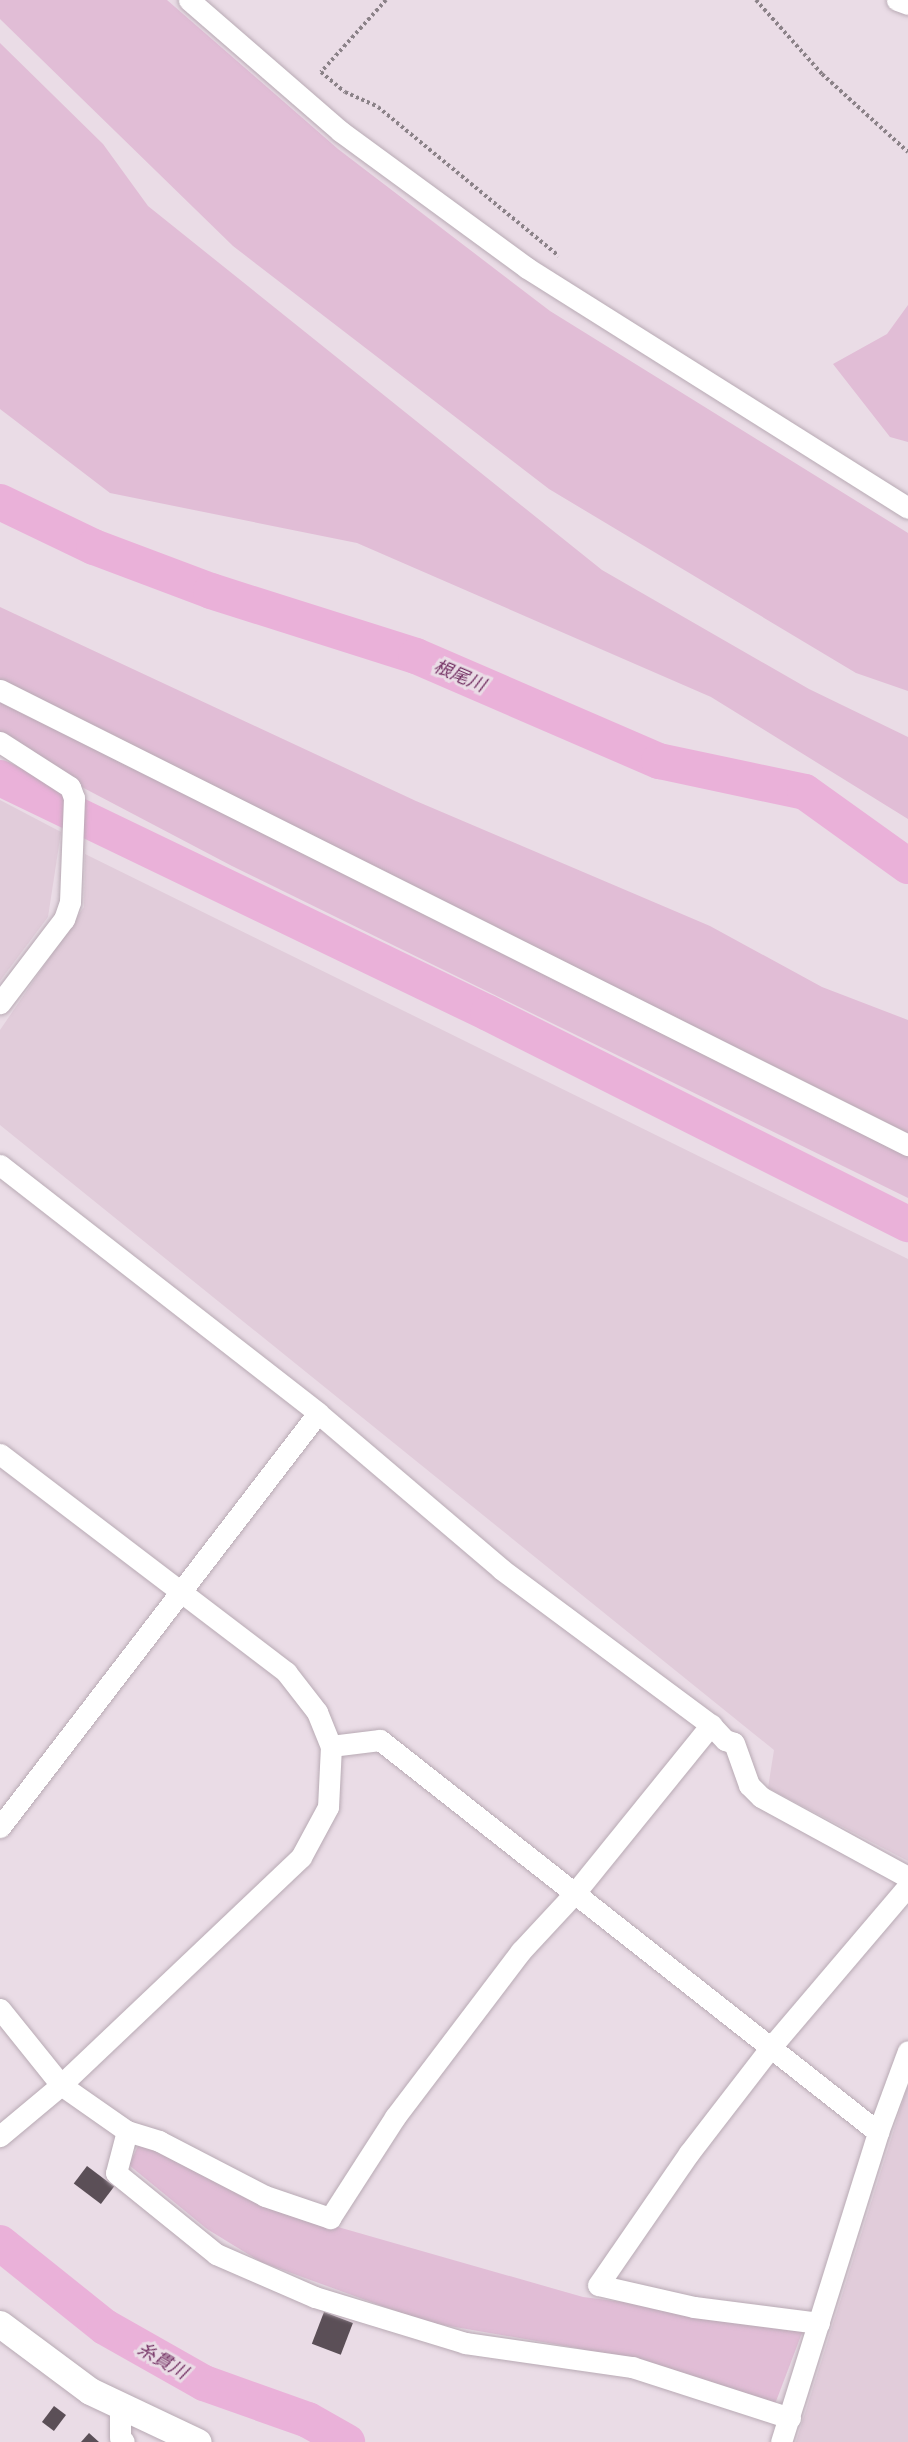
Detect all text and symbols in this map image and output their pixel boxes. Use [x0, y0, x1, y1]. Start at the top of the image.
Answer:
water label: 根尾川 [431, 655, 489, 695]
water label: 糸貫川 [134, 2337, 192, 2383]

